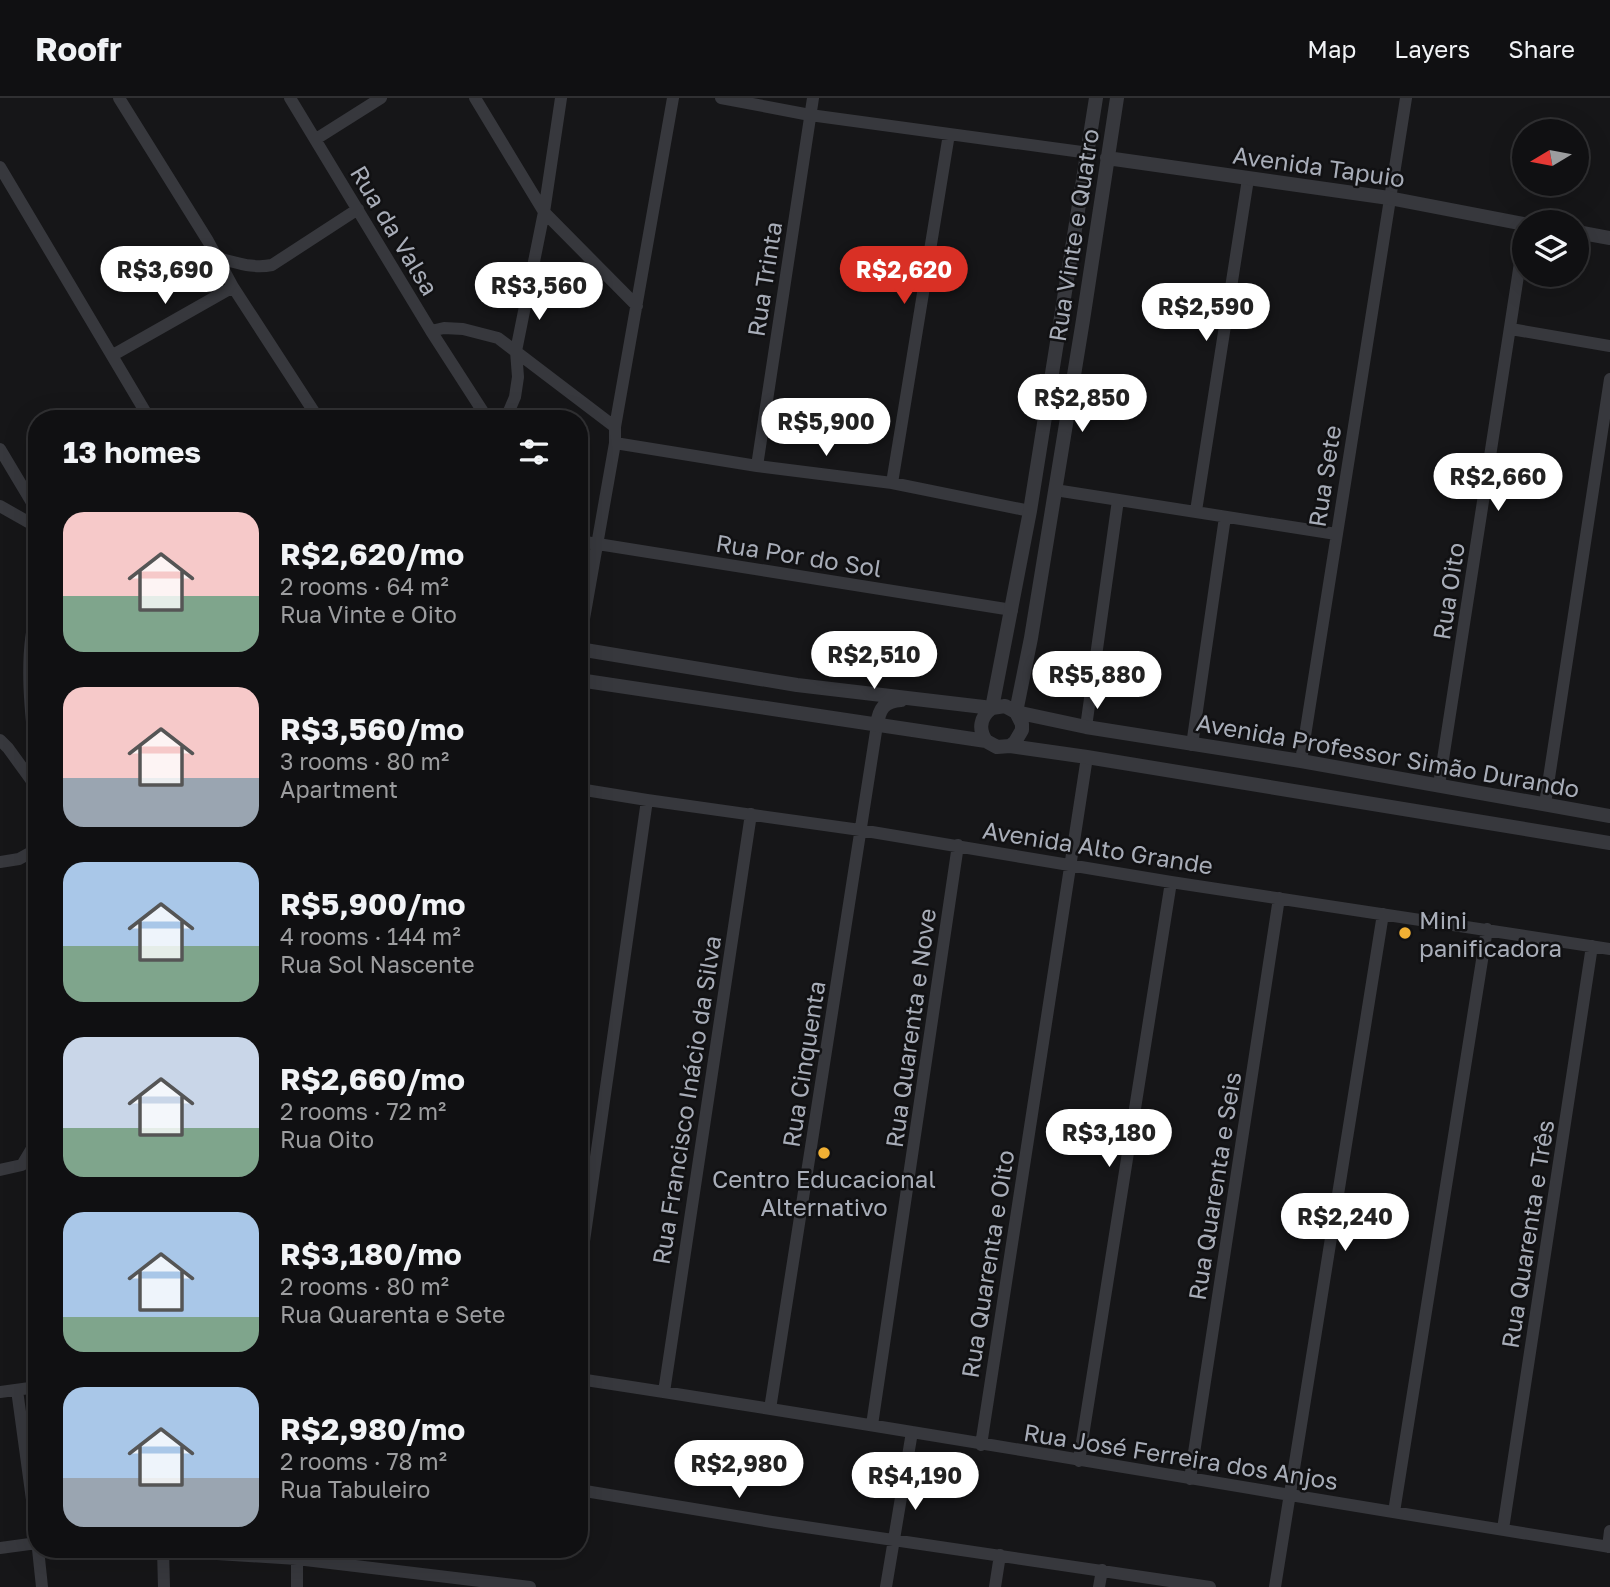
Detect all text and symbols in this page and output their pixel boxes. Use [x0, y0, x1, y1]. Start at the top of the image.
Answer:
text: Roofr [35, 29, 122, 68]
text: Map [1307, 34, 1356, 63]
text: Layers [1394, 34, 1470, 63]
text: Share [1508, 34, 1575, 63]
north arrow [1512, 119, 1589, 196]
map controls [1512, 119, 1589, 287]
street label: Rua Vinte e Quatro [1042, 126, 1104, 344]
street label: Avenida Tapuio [1231, 140, 1407, 192]
street label: Rua da Valsa [345, 160, 445, 300]
button: layers [1512, 210, 1589, 287]
street label: Rua Trinta [741, 219, 787, 339]
pin: R$3,690 [100, 246, 230, 306]
pin: R$2,620 [839, 246, 969, 306]
text: R$3,690 [117, 255, 213, 283]
text: R$2,620 [856, 255, 952, 283]
pin: R$3,560 [474, 262, 604, 322]
text: R$3,560 [491, 271, 587, 299]
pin: R$2,590 [1141, 284, 1271, 343]
text: R$2,590 [1158, 292, 1254, 320]
pin: R$2,850 [1017, 374, 1147, 434]
text: R$2,850 [1034, 383, 1130, 411]
pin: R$5,900 [761, 398, 891, 458]
text: R$5,900 [777, 407, 875, 435]
street label: Rua Sete [1302, 423, 1346, 529]
icon: filters [515, 433, 553, 471]
text: 13 homes [63, 434, 201, 470]
pin: R$2,660 [1433, 454, 1563, 513]
text: R$2,660 [1450, 462, 1546, 490]
street label: Rua Por do Sol [714, 528, 884, 582]
text: R$2,620/mo [280, 536, 464, 572]
icon: home [119, 540, 203, 624]
street label: Rua Oito [1426, 540, 1470, 642]
text: 2 rooms · 64 m² [280, 572, 449, 600]
text: Rua Vinte e Oito [280, 600, 457, 628]
pin: R$2,510 [809, 632, 939, 691]
text: R$2,510 [827, 640, 921, 668]
pin: R$5,880 [1032, 652, 1162, 711]
text: R$5,880 [1048, 660, 1146, 688]
street label: Avenida Professor Simão Durando [1194, 707, 1582, 803]
text: R$3,560/mo [280, 711, 464, 747]
icon: home [119, 715, 203, 799]
text: 3 rooms · 80 m² [280, 747, 449, 775]
text: Apartment [280, 775, 398, 803]
street label: Avenida Alto Grande [981, 814, 1215, 880]
text: R$5,900/mo [280, 886, 466, 922]
icon: home [119, 890, 203, 974]
place label: Mini panificadora [1419, 905, 1562, 962]
street label: Rua Quarenta e Nove [879, 906, 941, 1150]
text: 4 rooms · 144 m² [280, 922, 461, 950]
marker: Mini panificadora [1397, 925, 1413, 941]
street label: Rua Francisco Inácio da Silva [646, 933, 726, 1267]
text: Rua Sol Nascente [280, 950, 474, 978]
street label: Rua Cinquenta [776, 979, 830, 1149]
text: R$2,660/mo [280, 1061, 465, 1097]
icon: home [119, 1065, 203, 1149]
street label: Rua Quarenta e Seis [1182, 1070, 1246, 1302]
text: 2 rooms · 72 m² [280, 1097, 446, 1125]
pin: R$3,180 [1044, 1110, 1174, 1169]
text: R$3,180 [1062, 1118, 1156, 1146]
street label: Rua Quarenta e Três [1495, 1118, 1559, 1350]
text: Rua Oito [280, 1125, 374, 1153]
marker: Centro Educacional Alternativo [816, 1145, 832, 1161]
street label: Rua Quarenta e Oito [955, 1148, 1019, 1380]
place label: Centro Educacional Alternativo [712, 1164, 936, 1221]
pin: R$2,240 [1280, 1194, 1410, 1253]
text: R$2,240 [1297, 1202, 1393, 1230]
text: R$3,180/mo [280, 1236, 462, 1272]
icon: home [119, 1240, 203, 1324]
text: 2 rooms · 80 m² [280, 1272, 449, 1300]
text: Rua Quarenta e Sete [280, 1300, 505, 1328]
text: R$2,980/mo [280, 1411, 465, 1447]
icon: home [119, 1415, 203, 1499]
street label: Rua José Ferreira dos Anjos [1022, 1417, 1340, 1495]
pin: R$2,980 [674, 1440, 804, 1500]
text: 2 rooms · 78 m² [280, 1447, 447, 1475]
text: R$2,980 [690, 1449, 788, 1477]
pin: R$4,190 [850, 1452, 980, 1512]
text: R$4,190 [868, 1461, 962, 1489]
text: Rua Tabuleiro [280, 1475, 430, 1503]

